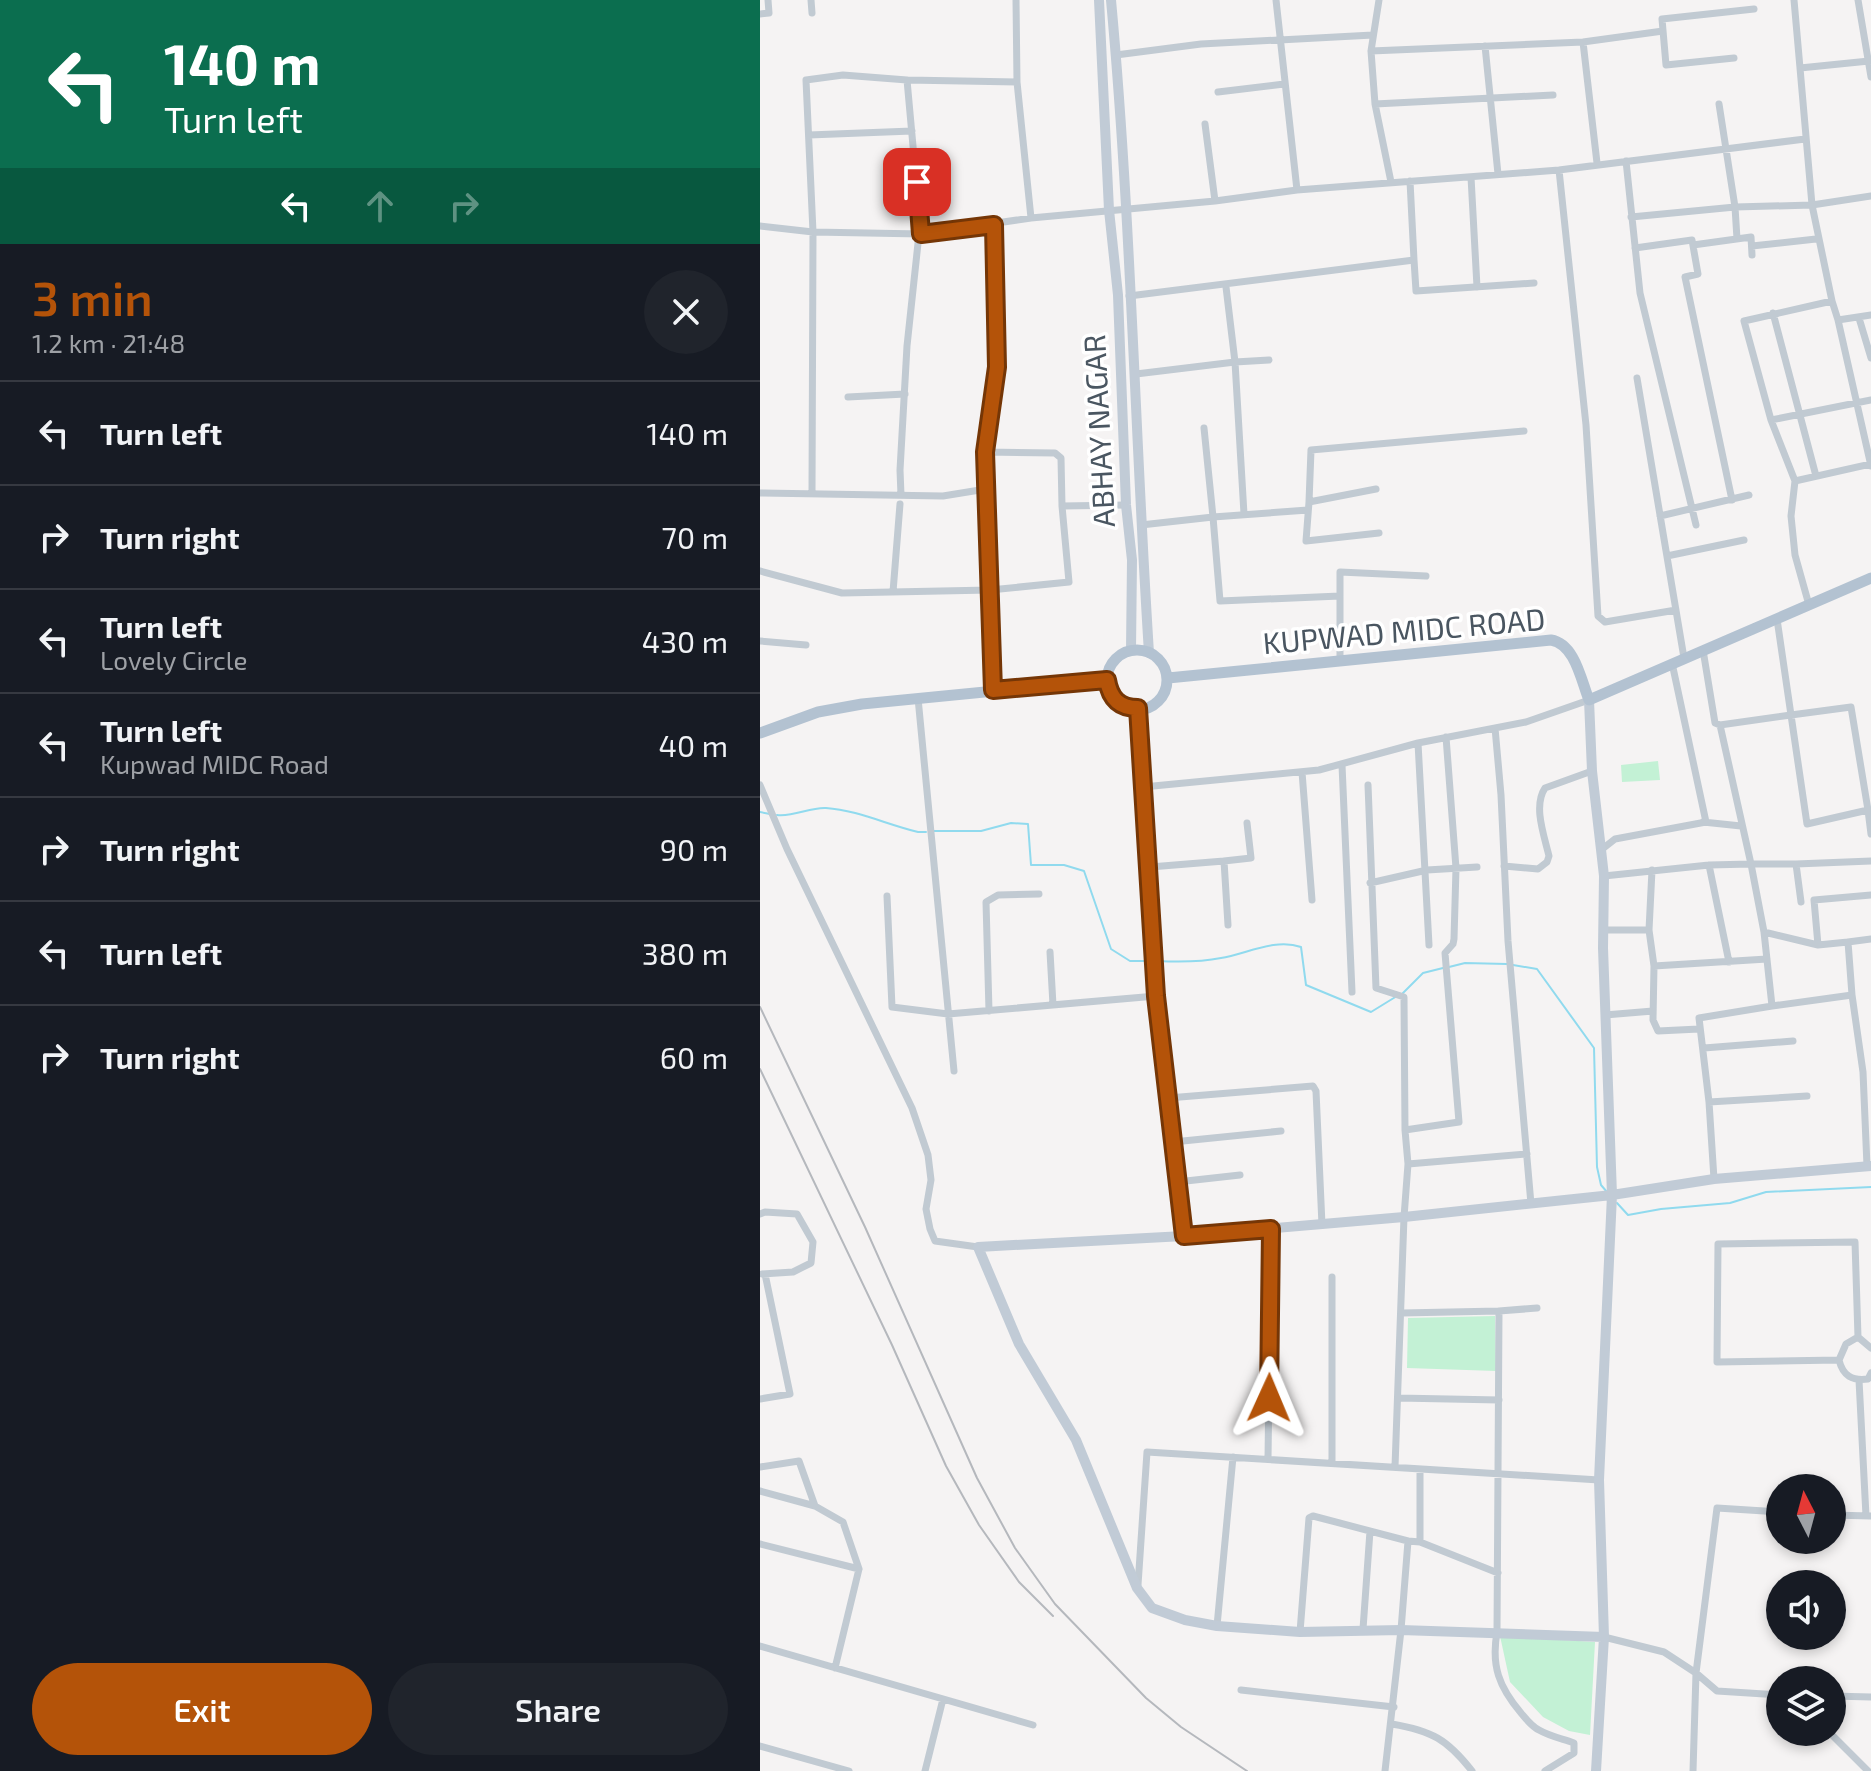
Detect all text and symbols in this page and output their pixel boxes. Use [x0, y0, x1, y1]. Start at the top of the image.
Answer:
text: 140 m [164, 29, 321, 96]
icon: left [32, 32, 136, 136]
text: Turn left [164, 97, 303, 140]
pin [883, 148, 951, 216]
icon: arrive [895, 160, 939, 204]
icon: left [274, 184, 318, 228]
icon: ahead [358, 184, 402, 228]
icon: right [442, 184, 486, 228]
text: 3 min [32, 268, 153, 326]
button: close [644, 270, 728, 354]
text: 1.2 km · 21:48 [32, 327, 185, 358]
street label: ABHAY NAGAR [1075, 334, 1121, 528]
icon: left [32, 411, 76, 455]
text: Turn left [100, 415, 222, 451]
text: 140 m [647, 415, 728, 451]
icon: right [32, 515, 76, 559]
text: Turn right [100, 519, 240, 555]
text: 70 m [662, 519, 728, 555]
street label: KUPWAD MIDC ROAD [1261, 600, 1547, 660]
text: Turn left [100, 608, 222, 644]
icon: left [32, 619, 76, 663]
text: 430 m [642, 623, 728, 659]
text: Lovely Circle [100, 644, 247, 675]
text: Turn left [100, 712, 222, 748]
icon: left [32, 723, 76, 767]
text: 40 m [658, 727, 728, 763]
text: Kupwad MIDC Road [100, 748, 329, 779]
icon: right [32, 827, 76, 871]
text: Turn right [100, 831, 240, 867]
text: 90 m [660, 831, 728, 867]
icon: left [32, 931, 76, 975]
text: Turn left [100, 935, 222, 971]
text: 380 m [642, 935, 728, 971]
icon: right [32, 1035, 76, 1079]
text: Turn right [100, 1039, 240, 1075]
text: 60 m [660, 1039, 728, 1075]
position arrow [1227, 1356, 1311, 1440]
north arrow [1766, 1474, 1846, 1554]
map controls [1766, 1474, 1846, 1746]
button: sound [1766, 1570, 1846, 1650]
button: Exit [32, 1663, 372, 1755]
button: Share [388, 1663, 728, 1755]
button: layers [1766, 1666, 1846, 1746]

